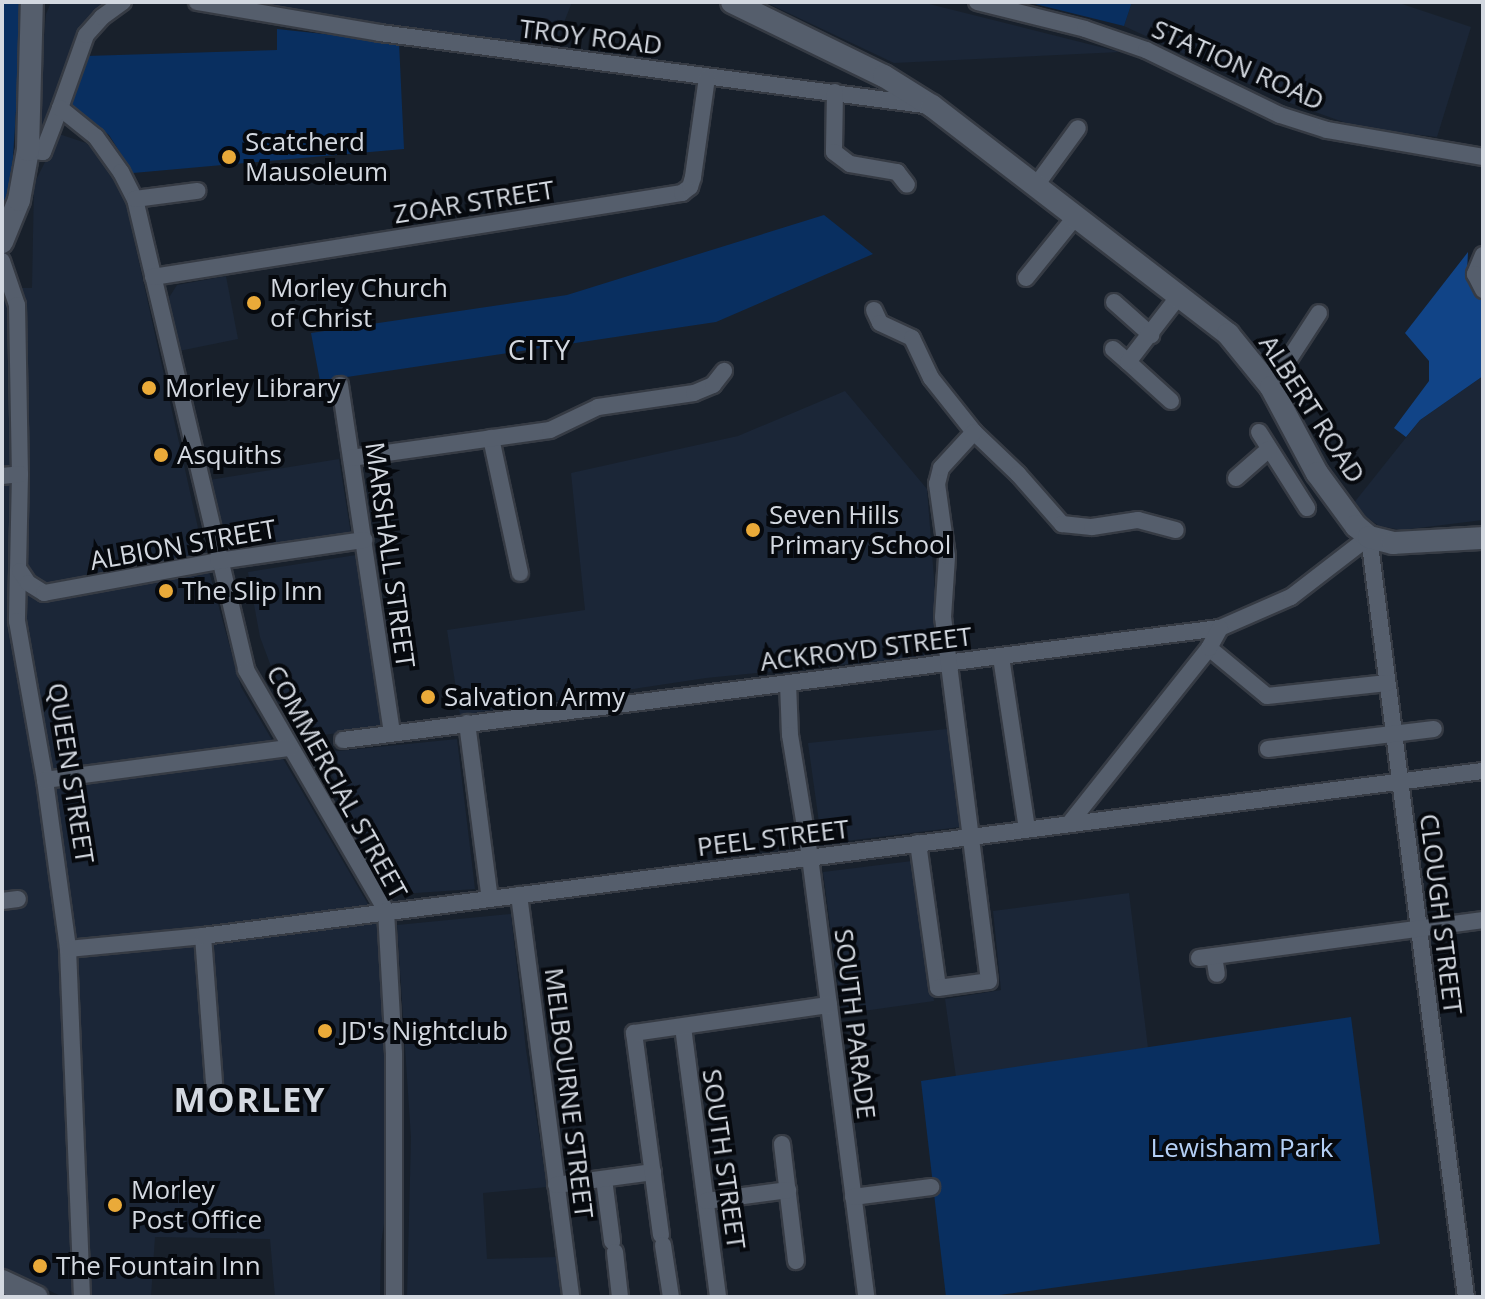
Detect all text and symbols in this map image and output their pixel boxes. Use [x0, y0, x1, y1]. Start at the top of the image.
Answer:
street label: TROY ROAD [518, 13, 664, 61]
street label: STATION ROAD [1147, 13, 1329, 117]
place label: Scatcherd Mausoleum [245, 126, 388, 188]
marker: Scatcherd Mausoleum [220, 148, 238, 166]
street label: ZOAR STREET [391, 174, 557, 230]
place label: Morley Church of Christ [270, 272, 448, 334]
marker: Morley Church of Christ [245, 294, 263, 312]
street label: ALBERT ROAD [1253, 329, 1371, 489]
district label: CITY [508, 332, 572, 366]
place label: Morley Library [165, 372, 340, 404]
marker: Morley Library [140, 379, 158, 397]
place label: Asquiths [177, 439, 282, 471]
street label: MARSHALL STREET [359, 440, 421, 670]
marker: Asquiths [152, 446, 170, 464]
place label: Seven Hills Primary School [769, 499, 951, 560]
street label: ALBION STREET [87, 513, 279, 577]
marker: Seven Hills Primary School [744, 521, 762, 539]
place label: The Slip Inn [182, 575, 323, 607]
marker: The Slip Inn [157, 582, 175, 600]
street label: ACKROYD STREET [758, 621, 974, 677]
street label: COMMERCIAL STREET [260, 660, 414, 904]
street label: QUEEN STREET [41, 681, 101, 865]
place label: Salvation Army [444, 681, 625, 713]
marker: Salvation Army [419, 688, 437, 706]
street label: CLOUGH STREET [1413, 812, 1469, 1016]
street label: PEEL STREET [695, 813, 851, 863]
street label: SOUTH PARADE [828, 927, 882, 1121]
street label: MELBOURNE STREET [538, 966, 600, 1220]
place label: JD's Nightclub [341, 1015, 508, 1047]
marker: JD's Nightclub [316, 1022, 334, 1040]
street label: SOUTH STREET [696, 1067, 752, 1251]
district label: MORLEY [173, 1080, 327, 1120]
park label: Lewisham Park [1151, 1132, 1333, 1164]
place label: Morley Post Office [131, 1174, 262, 1236]
marker: Morley Post Office [106, 1196, 124, 1214]
place label: The Fountain Inn [56, 1250, 261, 1282]
marker: The Fountain Inn [31, 1257, 49, 1275]

